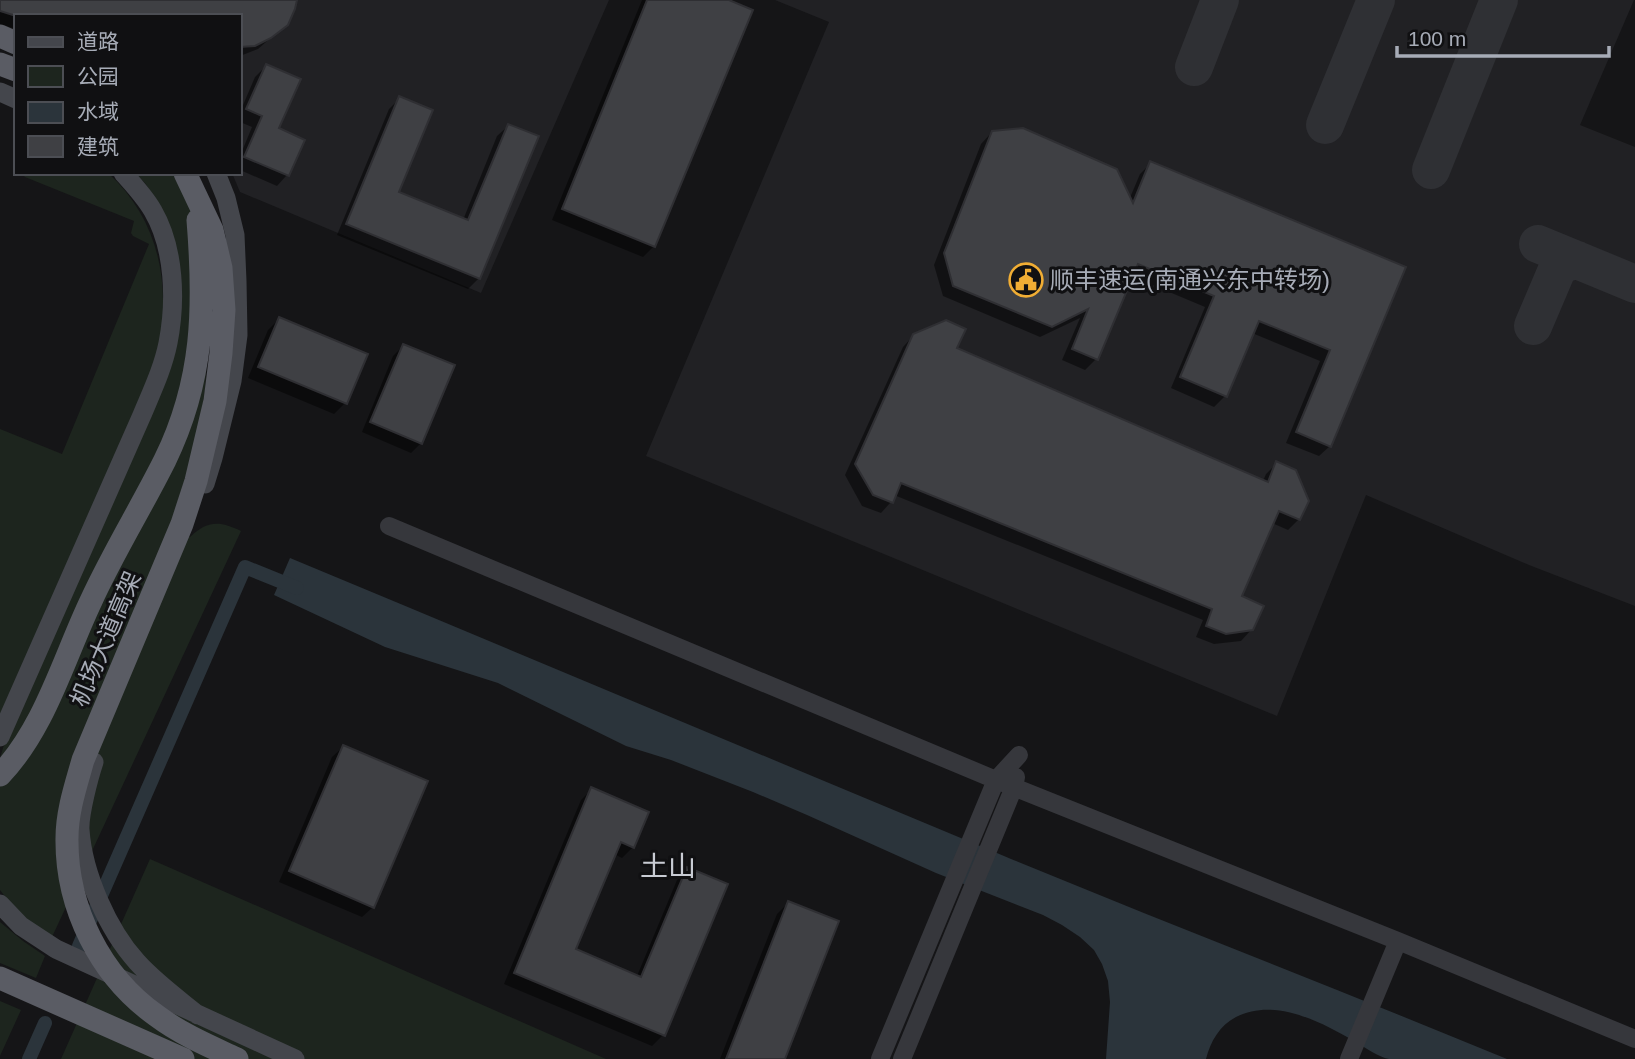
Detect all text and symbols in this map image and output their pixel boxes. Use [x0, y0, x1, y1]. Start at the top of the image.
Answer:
legend [14, 14, 242, 175]
scale bar [1397, 14, 1609, 58]
text: 100 m [1408, 27, 1466, 50]
text: 道路 [77, 30, 119, 53]
text: 公园 [77, 65, 119, 88]
text: 水域 [77, 100, 119, 123]
text: 建筑 [77, 135, 119, 158]
public building icon: 顺丰速运(南通兴东中转场) [1007, 261, 1045, 299]
place label: 顺丰速运(南通兴东中转场) [1050, 266, 1330, 293]
street label: 机场大道高架 [65, 567, 146, 710]
district label: 土山 [640, 851, 696, 882]

